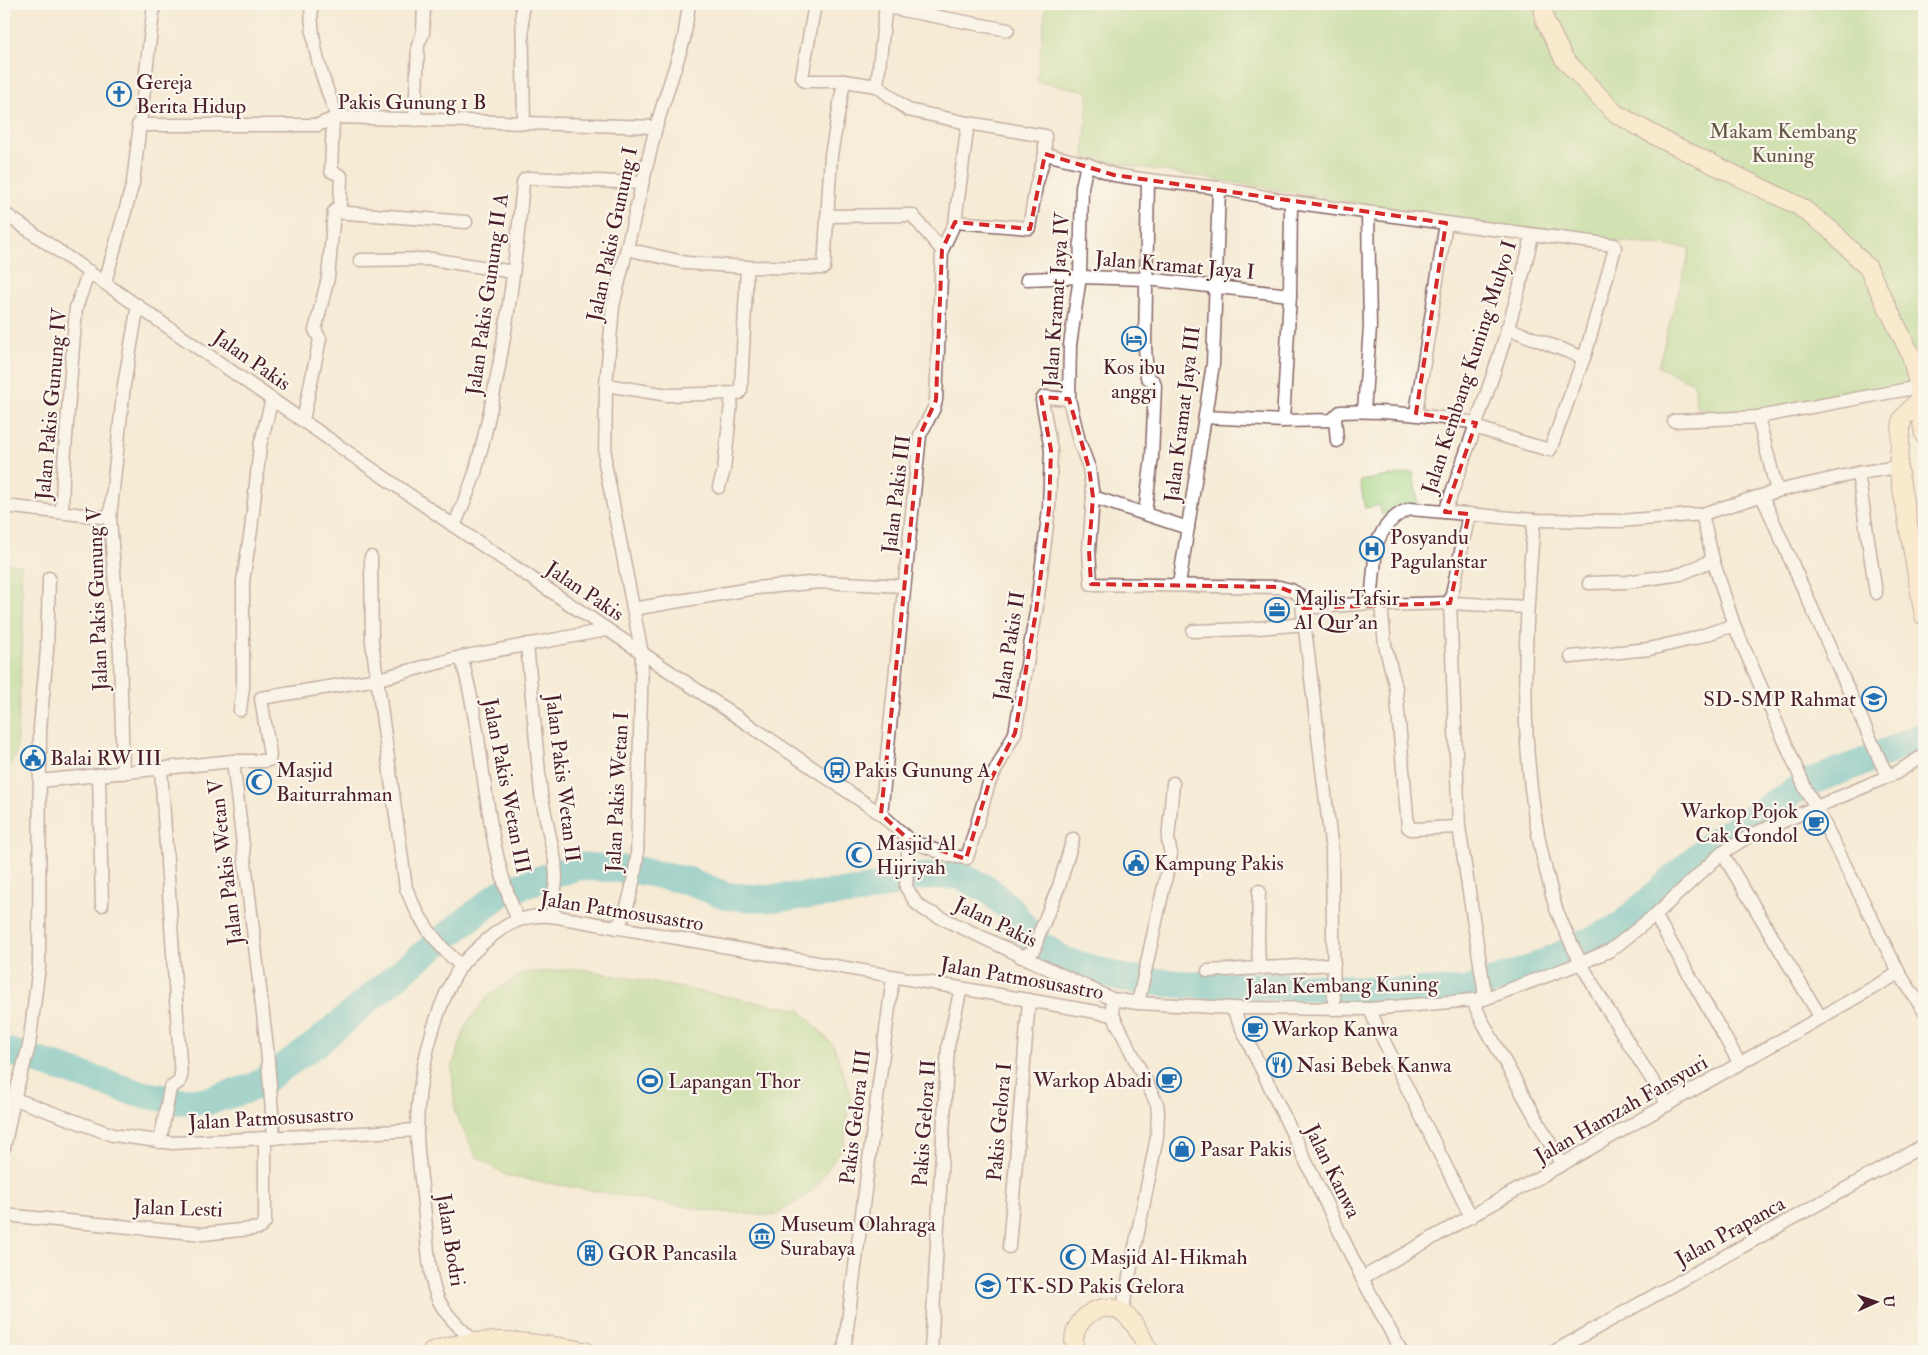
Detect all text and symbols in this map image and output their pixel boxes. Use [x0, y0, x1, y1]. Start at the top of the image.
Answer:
place label: Gereja Berita Hidup [136, 69, 246, 120]
church icon: Gereja Berita Hidup [106, 81, 132, 107]
street label: Pakis Gunung 1 B [338, 89, 487, 116]
park label: Makam Kembang Kuning [1709, 118, 1857, 169]
street label: Jalan Pakis Gunung I [581, 144, 644, 325]
street label: Jalan Pakis Gunung II A [460, 191, 515, 398]
street label: Jalan Kramat Jaya IV [1037, 210, 1076, 389]
street label: Jalan Kembang Kuning Mulyo I [1415, 237, 1523, 498]
street label: Jalan Kramat Jaya I [1093, 245, 1256, 286]
street label: Jalan Pakis Gunung IV [30, 306, 73, 502]
street label: Jalan Pakis [207, 323, 296, 397]
street label: Jalan Kramat Jaya III [1158, 324, 1207, 505]
hotel icon: Kos ibu anggi [1121, 326, 1147, 352]
place label: Kos ibu anggi [1103, 354, 1165, 405]
street label: Jalan Pakis III [876, 433, 917, 556]
street label: Jalan Pakis Gunung V [81, 505, 114, 692]
place label: Posyandu Pagulanstar [1390, 524, 1487, 575]
hospital icon: Posyandu Pagulanstar [1359, 536, 1385, 562]
street label: Jalan Pakis [539, 555, 629, 628]
place label: Majlis Tafsir Al Qur'an [1293, 585, 1400, 636]
street label: Jalan Pakis II [987, 589, 1031, 704]
office icon: Majlis Tafsir Al Qur'an [1264, 597, 1290, 623]
place label: SD-SMP Rahmat [1703, 686, 1856, 713]
school or university icon: SD-SMP Rahmat [1861, 686, 1887, 712]
street label: Jalan Pakis Wetan II [539, 691, 586, 864]
street label: Jalan Pakis Wetan III [476, 695, 537, 876]
street label: Jalan Pakis Wetan I [600, 711, 635, 874]
public building icon: Balai RW III [20, 745, 46, 771]
place label: Balai RW III [50, 745, 162, 772]
place label: Masjid Baiturrahman [276, 757, 393, 808]
bus stop icon: Pakis Gunung A [824, 757, 850, 783]
place label: Pakis Gunung A [854, 757, 991, 784]
mosque icon: Masjid Baiturrahman [246, 769, 272, 795]
street label: Jalan Pakis Wetan V [202, 776, 249, 948]
place label: Warkop Pojok Cak Gondol [1680, 798, 1799, 849]
cafe icon: Warkop Pojok Cak Gondol [1803, 810, 1829, 836]
place label: Masjid Al Hijriyah [876, 830, 956, 881]
mosque icon: Masjid Al Hijriyah [846, 842, 872, 868]
public building icon: Kampung Pakis [1123, 850, 1149, 876]
place label: Kampung Pakis [1154, 850, 1284, 877]
street label: Jalan Patmosusastro [537, 885, 706, 938]
street label: Jalan Pakis [949, 890, 1042, 954]
street label: Jalan Patmosusastro [937, 951, 1106, 1006]
street label: Jalan Kembang Kuning [1244, 970, 1439, 1001]
cafe icon: Warkop Kanwa [1242, 1016, 1268, 1042]
place label: Warkop Kanwa [1271, 1016, 1398, 1043]
street label: Pakis Gelora III [834, 1048, 877, 1186]
street label: Jalan Hamzah Fansyuri [1529, 1049, 1713, 1170]
restaurant icon: Nasi Bebek Kanwa [1266, 1052, 1292, 1078]
place label: Nasi Bebek Kanwa [1296, 1052, 1452, 1079]
street label: Pakis Gelora II [907, 1059, 942, 1187]
street label: Pakis Gelora I [981, 1062, 1018, 1182]
place label: Warkop Abadi [1032, 1067, 1152, 1094]
cafe icon: Warkop Abadi [1156, 1067, 1182, 1093]
sports icon: Lapangan Thor [637, 1068, 663, 1094]
place label: Lapangan Thor [668, 1068, 801, 1095]
street label: Jalan Patmosusastro [187, 1101, 354, 1136]
street label: Jalan Kanwa [1298, 1119, 1367, 1223]
shop icon: Pasar Pakis [1169, 1136, 1195, 1162]
place label: Pasar Pakis [1200, 1136, 1292, 1163]
street label: Jalan Prapanca [1670, 1190, 1790, 1273]
street label: Jalan Bodri [430, 1191, 471, 1289]
street label: Jalan Lesti [132, 1193, 224, 1224]
place label: Museum Olahraga Surabaya [780, 1211, 936, 1262]
museum icon: Museum Olahraga Surabaya [749, 1223, 775, 1249]
building icon: GOR Pancasila [577, 1240, 603, 1266]
place label: GOR Pancasila [608, 1240, 737, 1267]
mosque icon: Masjid Al-Hikmah [1060, 1244, 1086, 1270]
place label: Masjid Al-Hikmah [1090, 1244, 1247, 1271]
school or university icon: TK-SD Pakis Gelora [975, 1273, 1001, 1299]
place label: TK-SD Pakis Gelora [1006, 1273, 1185, 1300]
north arrow [1850, 1278, 1900, 1328]
text: U [1880, 1295, 1897, 1308]

